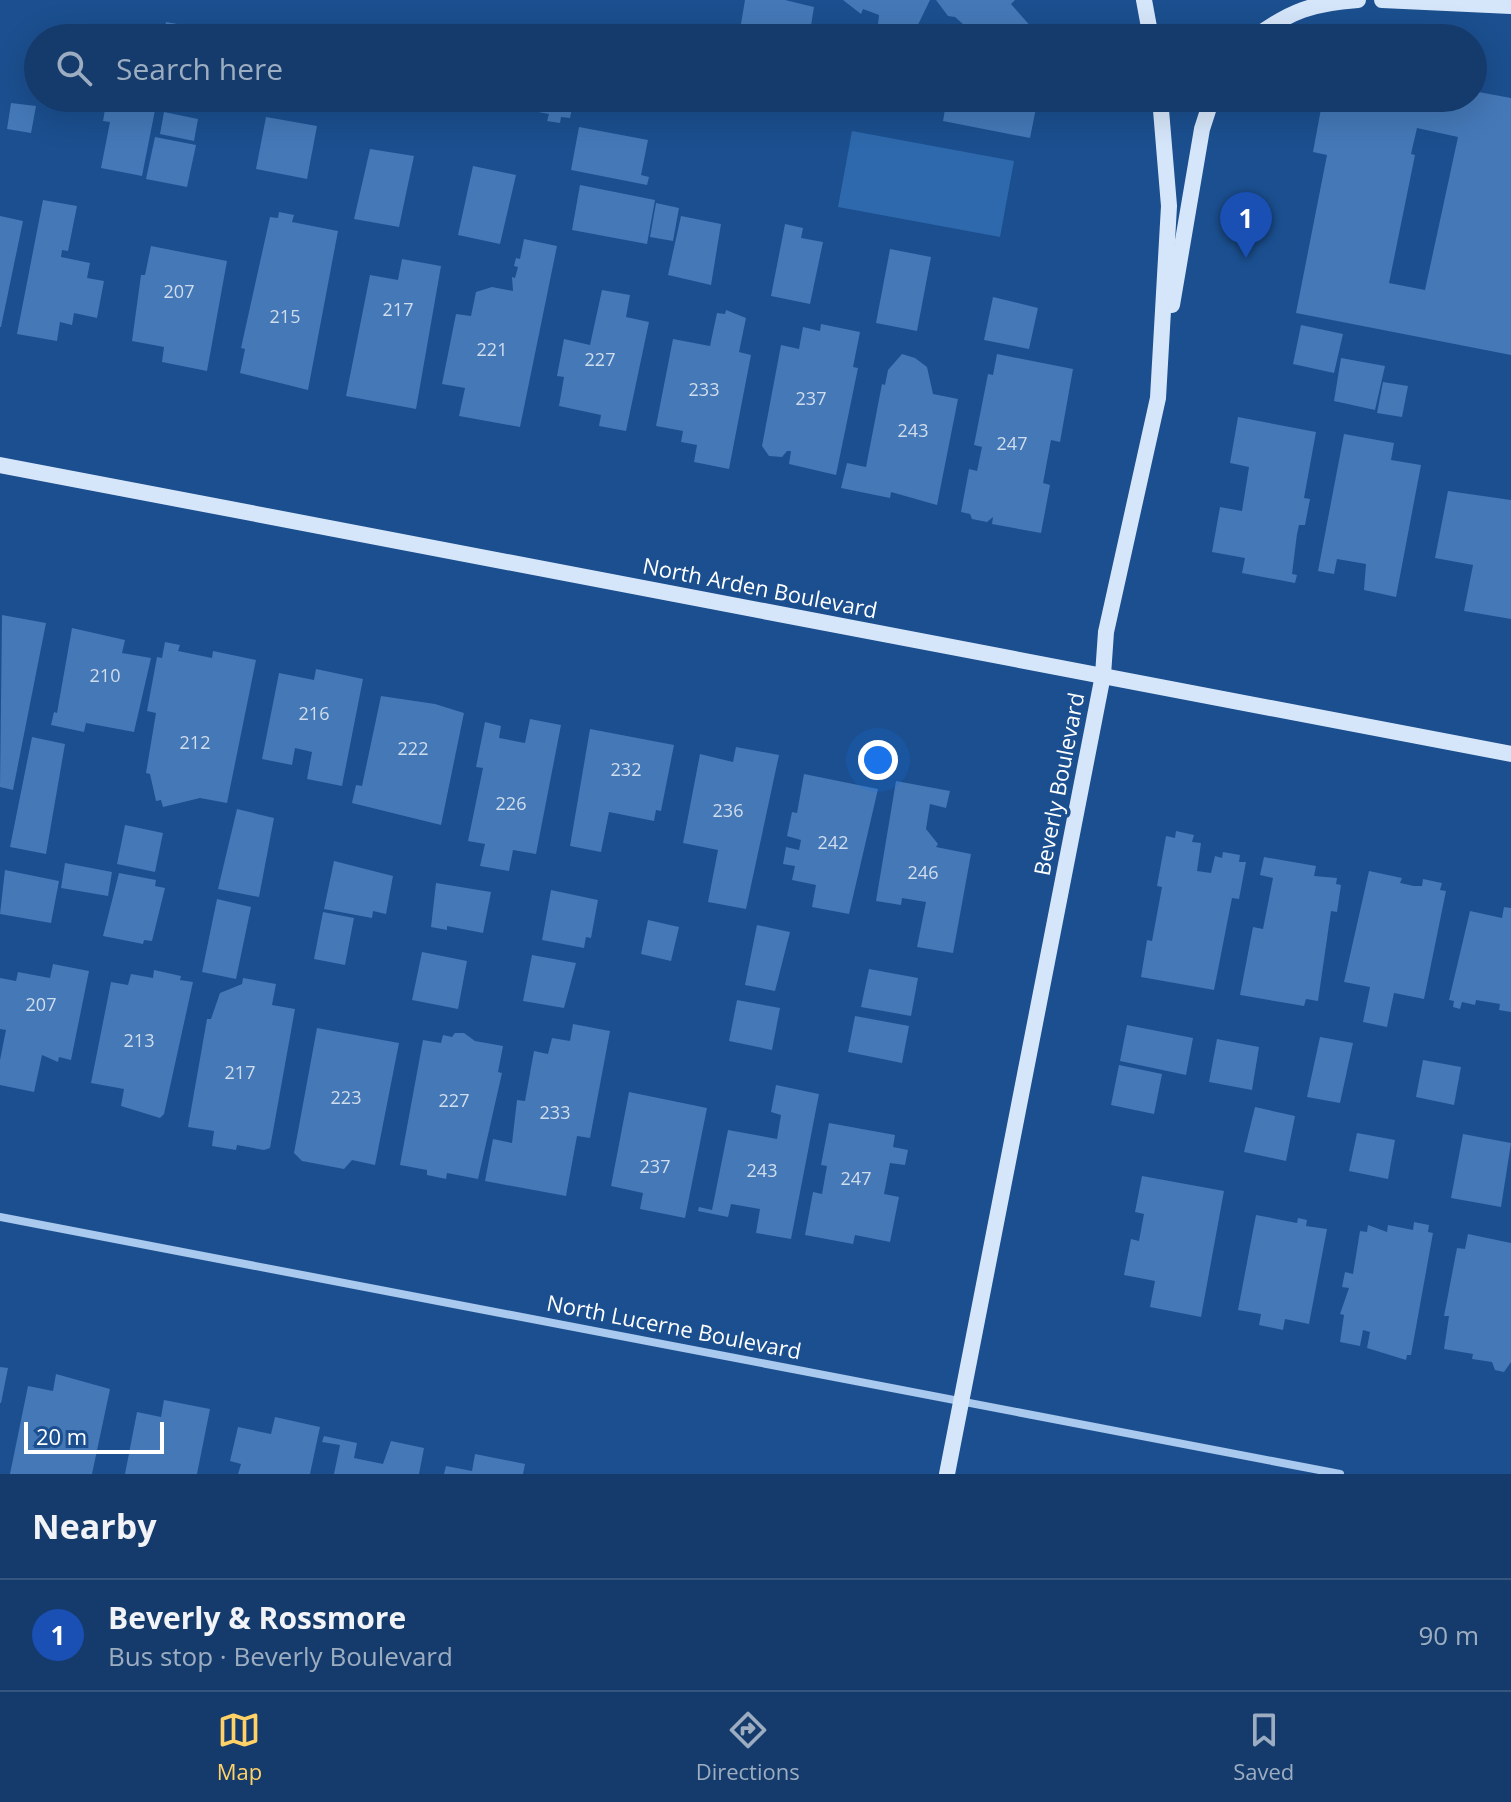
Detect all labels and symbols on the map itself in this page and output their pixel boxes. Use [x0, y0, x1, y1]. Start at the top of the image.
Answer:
pin: 1 [1220, 192, 1272, 258]
house number: 207 [164, 279, 194, 303]
house number: 217 [383, 297, 413, 321]
house number: 215 [270, 304, 300, 328]
house number: 221 [477, 337, 507, 361]
house number: 227 [585, 347, 615, 371]
house number: 233 [689, 377, 719, 401]
house number: 237 [796, 386, 826, 410]
house number: 243 [898, 418, 928, 442]
house number: 247 [997, 431, 1027, 455]
street label: North Arden Boulevard [640, 550, 880, 624]
house number: 210 [90, 663, 120, 687]
street label: Beverly Boulevard [1026, 690, 1090, 878]
house number: 216 [299, 701, 329, 725]
house number: 212 [180, 730, 210, 754]
house number: 222 [398, 736, 428, 760]
your location [858, 740, 898, 780]
house number: 232 [611, 757, 641, 781]
house number: 226 [496, 791, 526, 815]
house number: 236 [713, 798, 743, 822]
house number: 242 [818, 830, 848, 854]
house number: 246 [908, 860, 938, 884]
house number: 207 [26, 992, 56, 1016]
house number: 213 [124, 1028, 154, 1052]
house number: 217 [225, 1060, 255, 1084]
house number: 223 [331, 1085, 361, 1109]
house number: 227 [439, 1088, 469, 1112]
house number: 233 [540, 1100, 570, 1124]
house number: 237 [640, 1154, 670, 1178]
house number: 243 [747, 1158, 777, 1182]
house number: 247 [841, 1166, 871, 1190]
street label: North Lucerne Boulevard [544, 1287, 804, 1365]
scale bar [24, 1418, 164, 1454]

